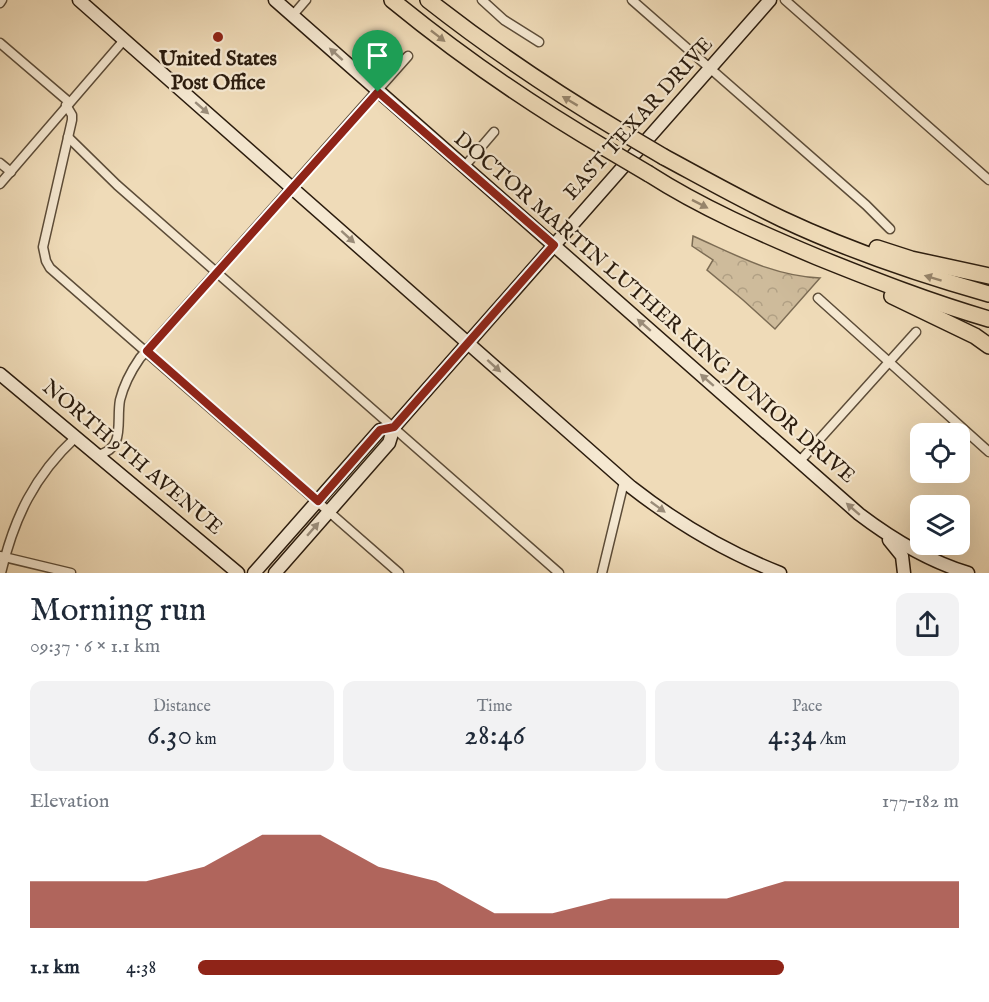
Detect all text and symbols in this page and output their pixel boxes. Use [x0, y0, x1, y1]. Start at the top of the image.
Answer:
marker: United States Post Office [211, 30, 225, 44]
pin [352, 30, 403, 92]
one-way arrow [430, 30, 446, 43]
street label: EAST TEXAR DRIVE [558, 32, 720, 206]
icon: arrive [361, 39, 394, 72]
place label: United States Post Office [158, 46, 277, 97]
one-way arrow [329, 48, 344, 61]
one-way arrow [561, 96, 578, 106]
one-way arrow [194, 101, 209, 114]
street label: DOCTOR MARTIN LUTHER KING JUNIOR DRIVE [448, 126, 860, 490]
one-way arrow [691, 199, 708, 209]
one-way arrow [340, 230, 355, 243]
one-way arrow [924, 273, 942, 282]
one-way arrow [637, 319, 652, 332]
one-way arrow [487, 359, 502, 373]
street label: NORTH 9TH AVENUE [36, 374, 228, 542]
one-way arrow [700, 374, 715, 387]
map controls [910, 423, 970, 555]
button: locate [910, 423, 970, 483]
button: layers [910, 495, 970, 555]
one-way arrow [649, 501, 665, 513]
one-way arrow [846, 503, 861, 516]
one-way arrow [306, 522, 319, 537]
text: Morning run [30, 590, 206, 632]
button: share [896, 593, 959, 656]
text: 09:37 · 6 × 1.1 km [30, 634, 160, 659]
text: Distance [153, 697, 211, 717]
text: Time [477, 697, 512, 717]
text: Pace [792, 697, 822, 717]
text: 6.30 [147, 717, 192, 755]
text: 28:46 [464, 717, 525, 755]
text: 4:34 [768, 717, 816, 755]
text: km [192, 730, 217, 750]
text: /km [816, 730, 846, 750]
text: Elevation [30, 789, 109, 814]
text: 177–182 m [882, 789, 959, 814]
text: 1.1 km [30, 955, 80, 980]
text: 4:38 [126, 955, 156, 980]

